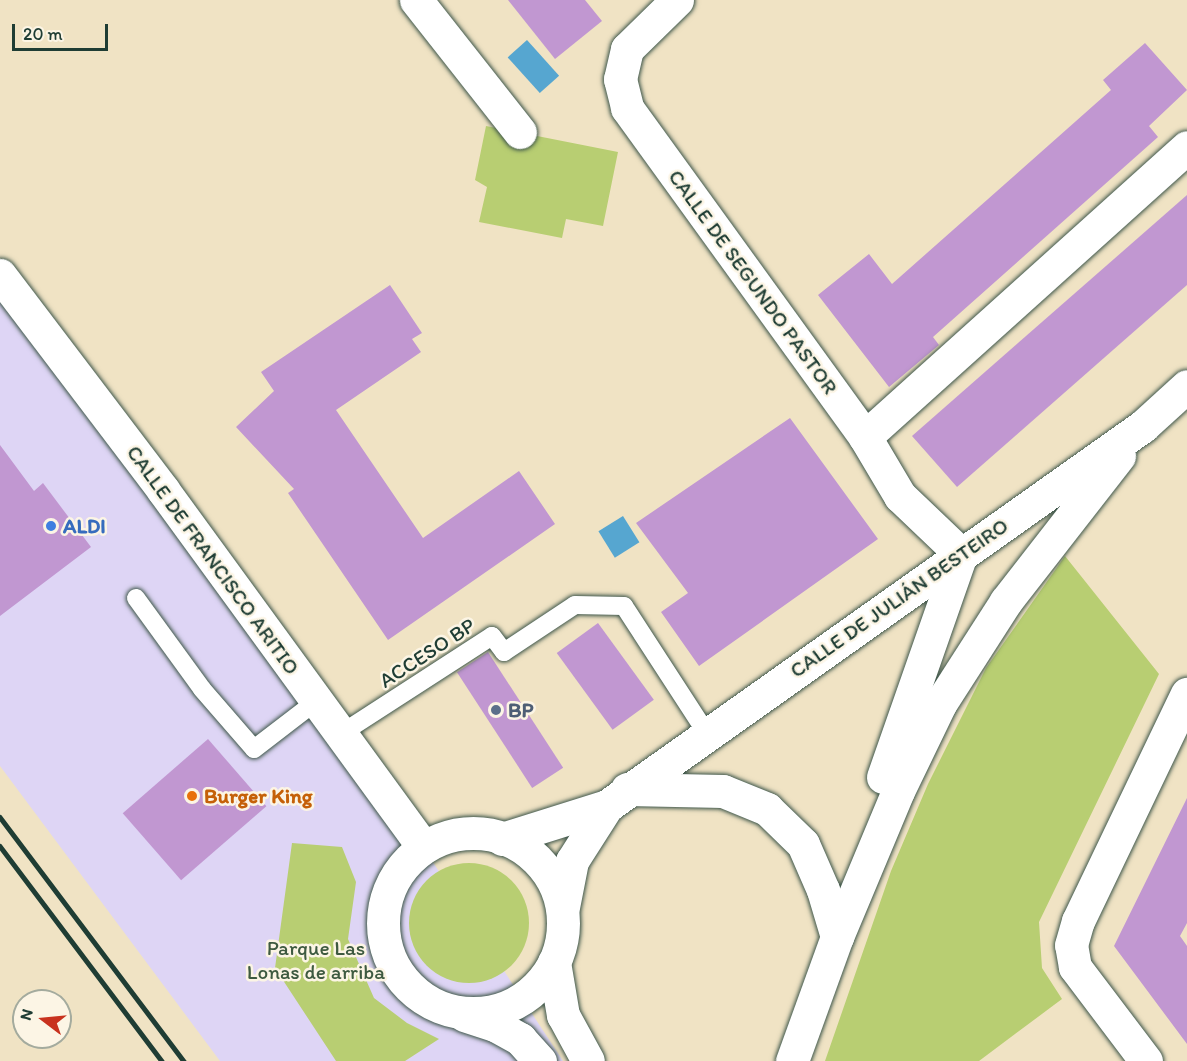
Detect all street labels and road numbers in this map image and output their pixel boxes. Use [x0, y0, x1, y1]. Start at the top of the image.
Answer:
street label: CALLE DE SEGUNDO PASTOR [663, 165, 843, 399]
street label: CALLE DE FRANCISCO ARITIO [121, 441, 305, 679]
street label: CALLE DE JULIÁN BESTEIRO [784, 512, 1014, 684]
street label: ACCESO BP [374, 613, 480, 693]

